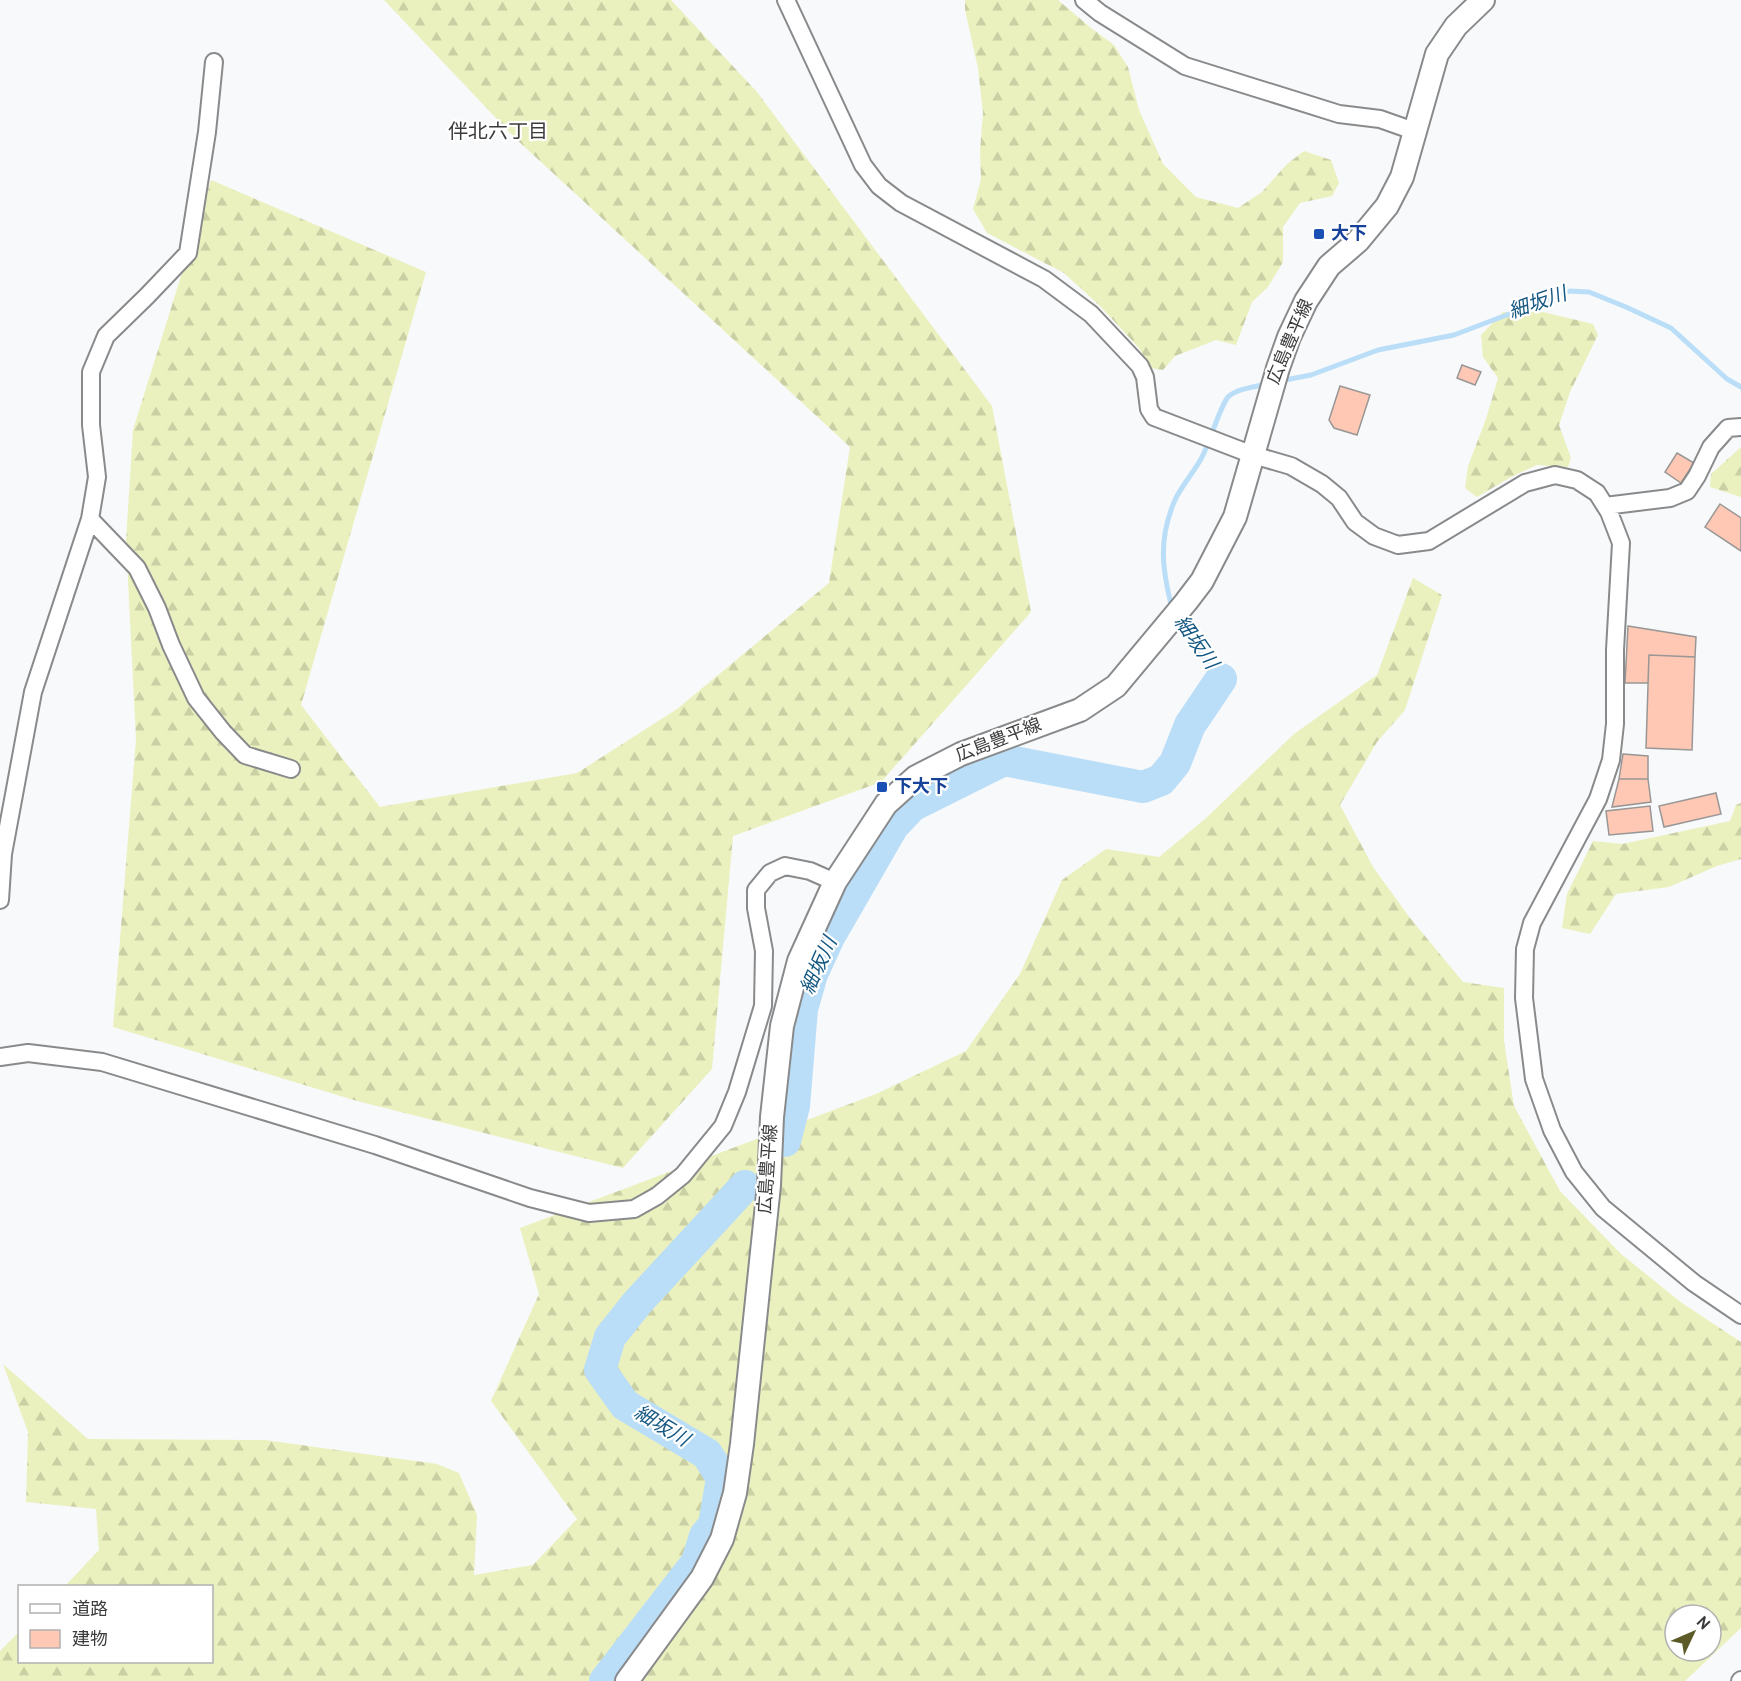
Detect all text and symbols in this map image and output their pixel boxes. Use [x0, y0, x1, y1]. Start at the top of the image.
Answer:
district label: 伴北六丁目 [448, 120, 548, 146]
place label: 大下 [1331, 223, 1367, 246]
marker: 大下 [1312, 227, 1326, 241]
water label: 細坂川 [1505, 281, 1572, 326]
street label: 広島豊平線 [1263, 296, 1319, 388]
water label: 細坂川 [1167, 611, 1224, 677]
street label: 広島豊平線 [953, 714, 1045, 768]
place label: 下大下 [894, 776, 948, 799]
marker: 下大下 [875, 780, 889, 794]
water label: 細坂川 [796, 931, 845, 999]
street label: 広島豊平線 [754, 1123, 784, 1215]
water label: 細坂川 [629, 1400, 695, 1455]
legend [18, 1585, 213, 1663]
text: 道路 [72, 1599, 108, 1622]
north arrow [1663, 1603, 1723, 1663]
text: N [1691, 1613, 1714, 1635]
text: 建物 [72, 1629, 108, 1652]

